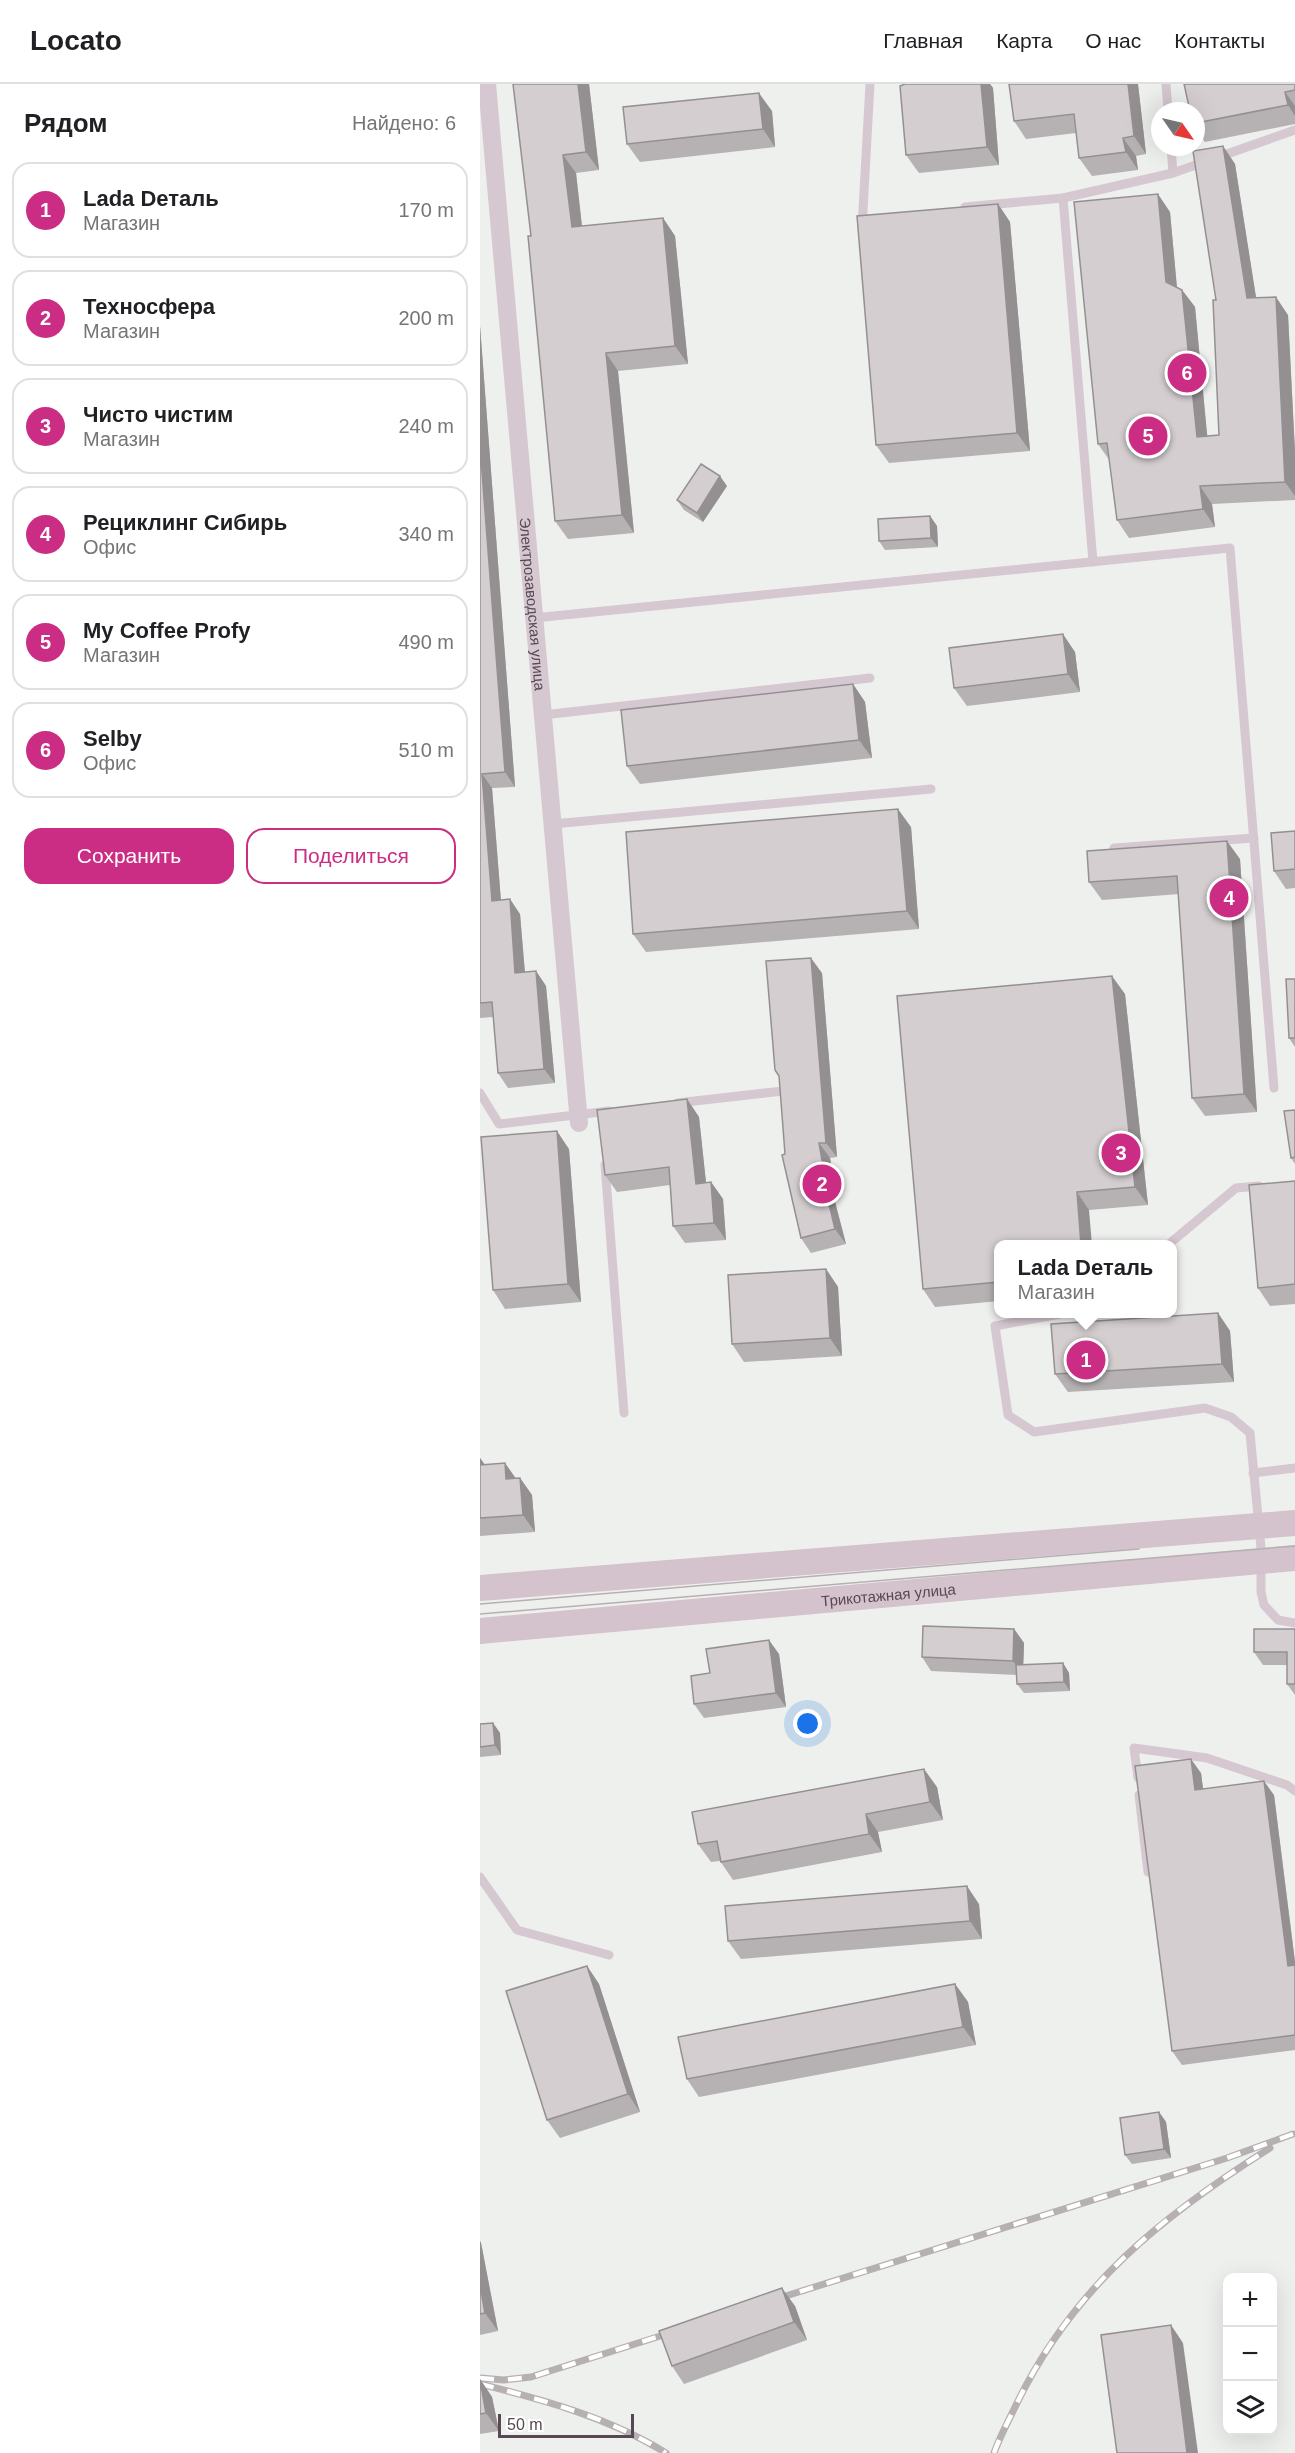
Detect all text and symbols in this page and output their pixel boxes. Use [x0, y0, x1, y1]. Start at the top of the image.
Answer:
text: Locato [30, 25, 122, 56]
text: Главная [883, 29, 963, 52]
text: Карта [996, 29, 1052, 52]
text: О нас [1085, 29, 1141, 52]
text: Контакты [1174, 29, 1265, 52]
north arrow [1151, 102, 1205, 156]
text: Рядом [24, 108, 107, 138]
text: Найдено: 6 [352, 112, 456, 134]
text: Lada Dеталь [83, 186, 219, 211]
text: 1 [40, 199, 51, 221]
text: 170 m [398, 199, 454, 221]
text: Магазин [83, 212, 160, 234]
text: Техносфера [83, 294, 215, 319]
text: 2 [40, 307, 51, 329]
text: 200 m [398, 307, 454, 329]
text: Магазин [83, 320, 160, 342]
pin: 6 [1168, 350, 1206, 396]
text: Чисто чистим [83, 402, 233, 427]
pin: 5 [1128, 414, 1168, 458]
text: 3 [40, 415, 51, 437]
text: 240 m [398, 415, 454, 437]
text: Магазин [83, 428, 160, 450]
text: Рециклинг Сибирь [83, 510, 287, 535]
street label: Электрозаводская улица [517, 517, 549, 692]
text: 4 [40, 523, 51, 545]
text: 340 m [398, 523, 454, 545]
text: Офис [83, 536, 136, 558]
text: My Coffee Profy [83, 618, 250, 643]
text: 5 [40, 631, 51, 653]
text: 490 m [398, 631, 454, 653]
text: Магазин [83, 644, 160, 666]
text: Selby [83, 726, 142, 751]
text: 6 [40, 739, 51, 761]
text: 510 m [398, 739, 454, 761]
text: Офис [83, 752, 136, 774]
button: Сохранить [24, 828, 234, 884]
button: Поделиться [246, 828, 456, 884]
pin: 4 [1210, 876, 1248, 920]
pin: 3 [1102, 1130, 1140, 1176]
pin: 2 [802, 1162, 842, 1206]
popup [994, 1240, 1177, 1318]
text: Lada Dеталь [1018, 1255, 1153, 1280]
text: Магазин [1018, 1281, 1095, 1303]
pin: 1 [1066, 1338, 1106, 1382]
street label: Трикотажная улица [820, 1580, 957, 1609]
your location [793, 1709, 822, 1738]
map controls [1223, 2273, 1277, 2435]
button: + [1223, 2273, 1277, 2327]
button: − [1223, 2327, 1277, 2381]
button: layers [1223, 2381, 1277, 2435]
scale bar [498, 2411, 634, 2438]
text: 50 m [507, 2416, 543, 2433]

